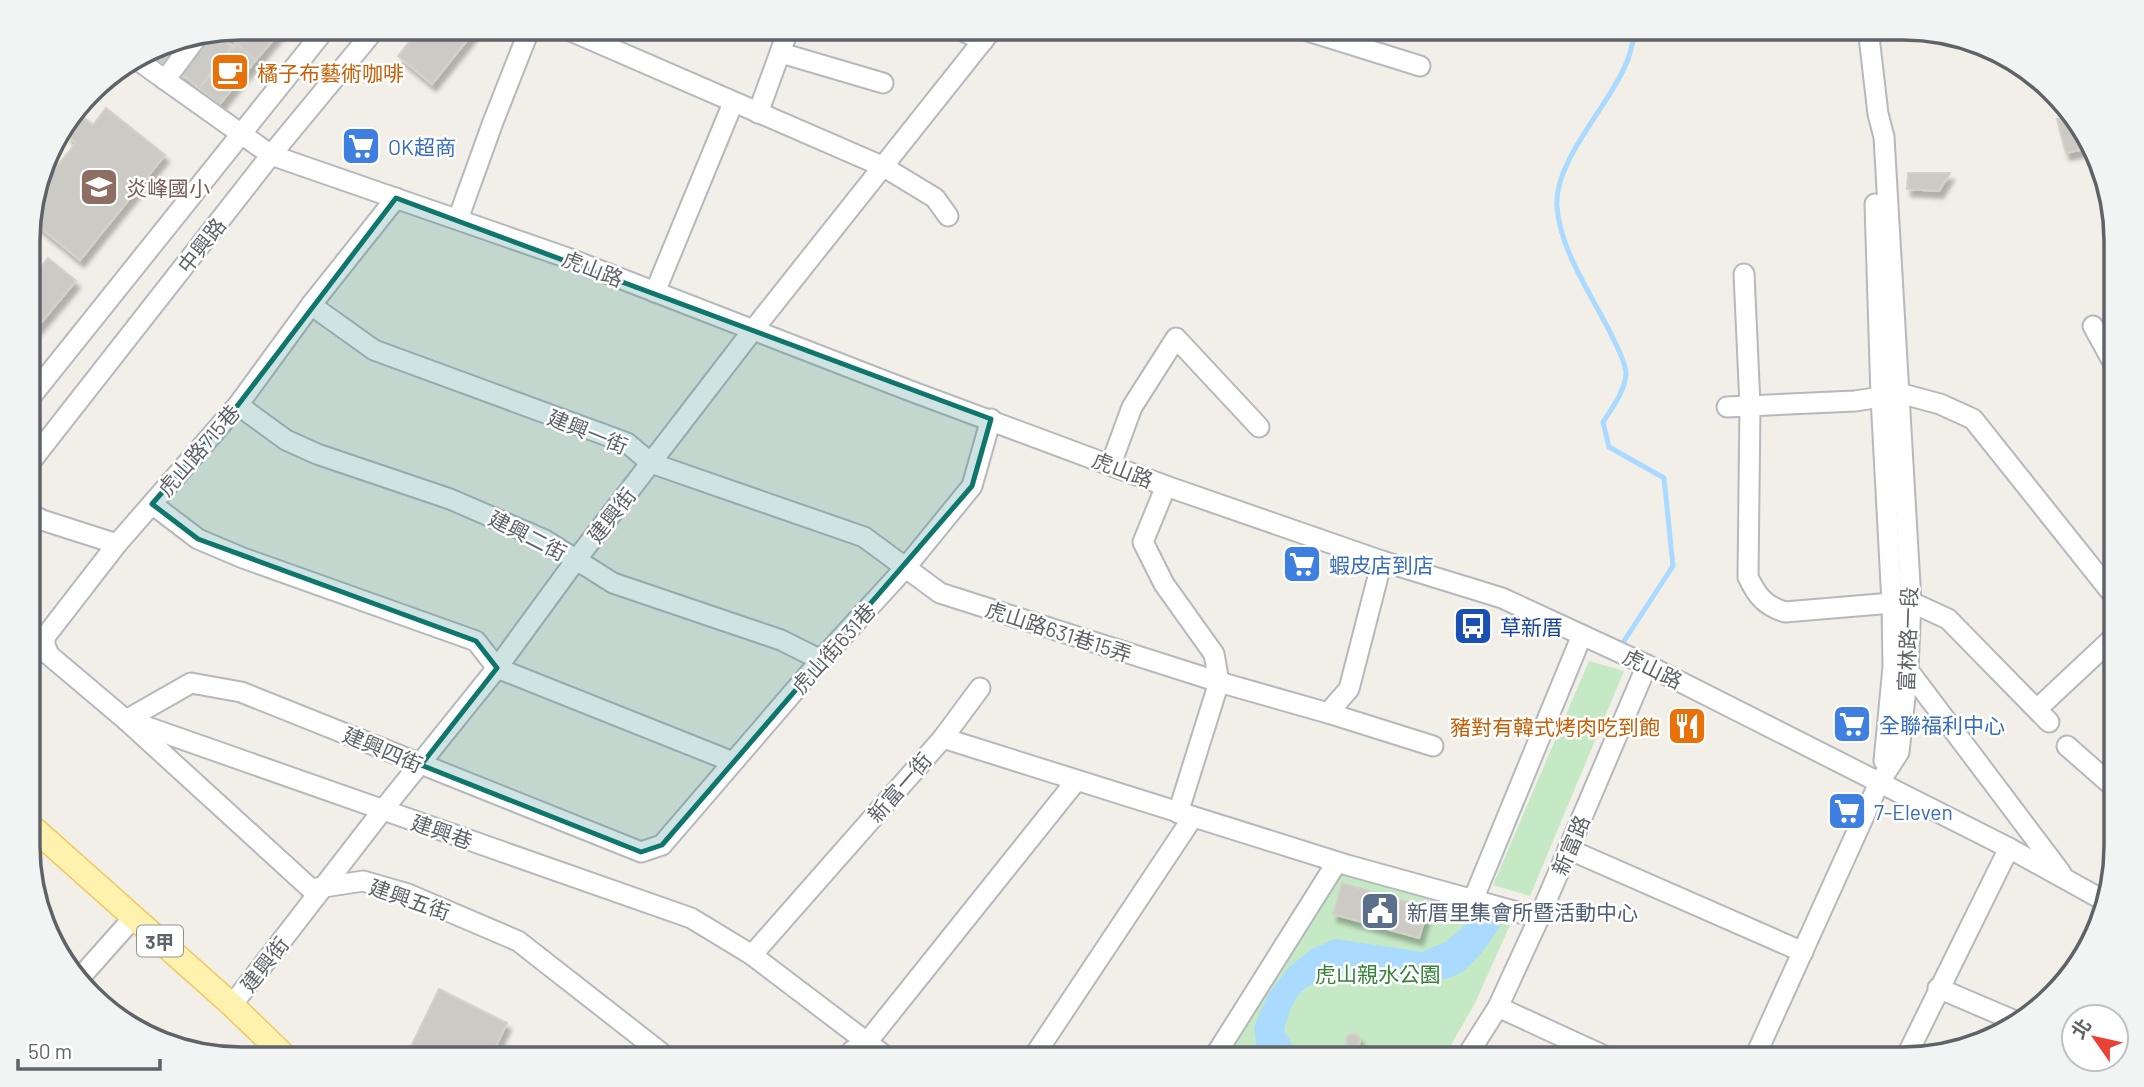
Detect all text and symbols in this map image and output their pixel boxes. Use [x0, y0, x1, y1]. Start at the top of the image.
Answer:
cafe icon: 橘子布藝術咖啡 [209, 51, 251, 93]
place label: 橘子布藝術咖啡 [257, 60, 404, 85]
supermarket icon: OK超商 [340, 125, 382, 167]
place label: OK超商 [388, 134, 456, 159]
school or university icon: 炎峰國小 [78, 166, 120, 208]
place label: 炎峰國小 [126, 175, 210, 200]
street label: 中興路 [172, 212, 230, 278]
street label: 虎山路 [559, 245, 627, 291]
street label: 虎山路715巷 [152, 399, 244, 501]
street label: 建興一街 [544, 404, 632, 458]
street label: 虎山路 [1089, 446, 1157, 492]
street label: 建興街 [582, 482, 640, 548]
street label: 建興二街 [485, 505, 571, 565]
supermarket icon: 蝦皮店到店 [1281, 543, 1323, 585]
place label: 蝦皮店到店 [1329, 552, 1434, 577]
street label: 富林路一段 [1893, 586, 1921, 692]
street label: 虎山路631巷15弄 [983, 596, 1135, 666]
street label: 虎山街631巷 [786, 598, 880, 698]
bus stop icon: 草新厝 [1452, 605, 1494, 647]
place label: 草新厝 [1500, 614, 1563, 639]
street label: 虎山路 [1619, 643, 1687, 693]
supermarket icon: 全聯福利中心 [1831, 703, 1873, 745]
restaurant icon: 豬對有韓式烤肉吃到飽 [1666, 705, 1708, 747]
place label: 全聯福利中心 [1879, 712, 2005, 737]
place label: 豬對有韓式烤肉吃到飽 [1450, 714, 1660, 739]
street label: 建興四街 [339, 721, 427, 777]
street label: 新富一街 [862, 747, 936, 827]
supermarket icon: 7-Eleven [1826, 790, 1868, 832]
place label: 7-Eleven [1874, 799, 1953, 824]
street label: 建興巷 [408, 809, 476, 853]
street label: 新富路 [1546, 811, 1594, 879]
street label: 建興五街 [366, 874, 454, 924]
public building icon: 新厝里集會所暨活動中心 [1359, 890, 1401, 932]
place label: 新厝里集會所暨活動中心 [1407, 899, 1638, 924]
road number: 3甲 [137, 925, 183, 956]
street label: 建興街 [235, 931, 293, 997]
park label: 虎山親水公園 [1315, 961, 1441, 986]
north arrow [2060, 1003, 2130, 1073]
text: 北 [2066, 1014, 2095, 1043]
scale bar [18, 1028, 159, 1072]
text: 50 m [28, 1038, 72, 1063]

